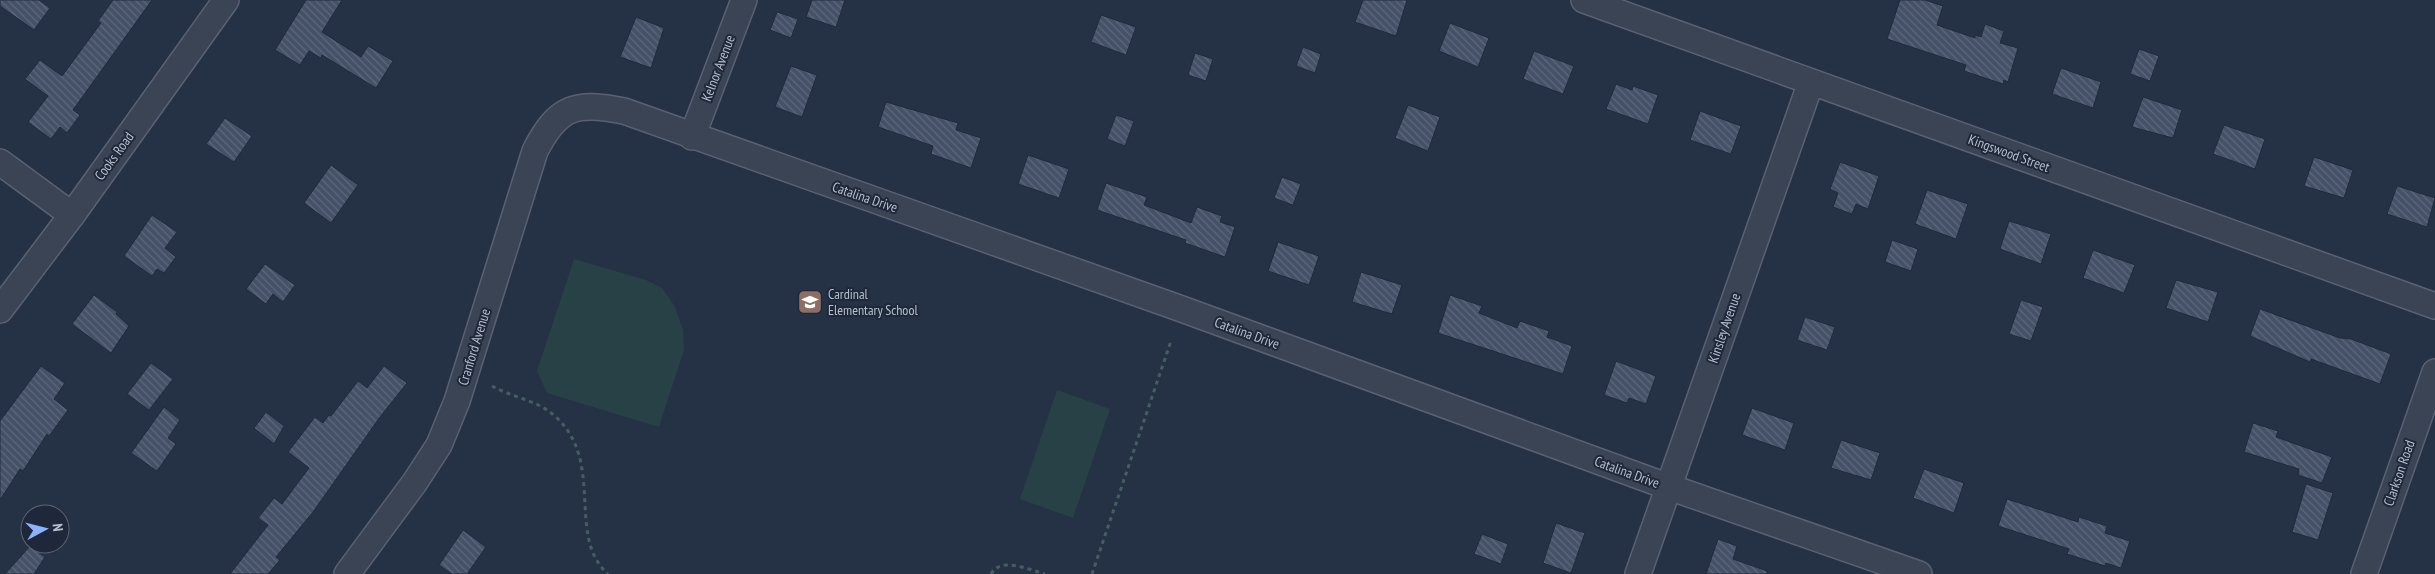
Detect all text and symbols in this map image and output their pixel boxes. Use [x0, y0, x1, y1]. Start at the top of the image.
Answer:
street label: Kelnor Avenue [697, 32, 739, 104]
street label: Cooks Road [91, 128, 137, 184]
street label: Kingswood Street [1966, 130, 2052, 176]
street label: Catalina Drive [830, 177, 900, 217]
place label: Cardinal Elementary School [828, 285, 918, 319]
school or university icon: Cardinal Elementary School [797, 289, 823, 315]
street label: Kinsley Avenue [1704, 291, 1744, 365]
street label: Cranford Avenue [454, 306, 494, 388]
street label: Catalina Drive [1212, 313, 1282, 353]
street label: Clarkson Road [2379, 438, 2419, 508]
street label: Catalina Drive [1592, 452, 1662, 492]
north arrow [20, 504, 70, 554]
text: N [49, 523, 67, 532]

